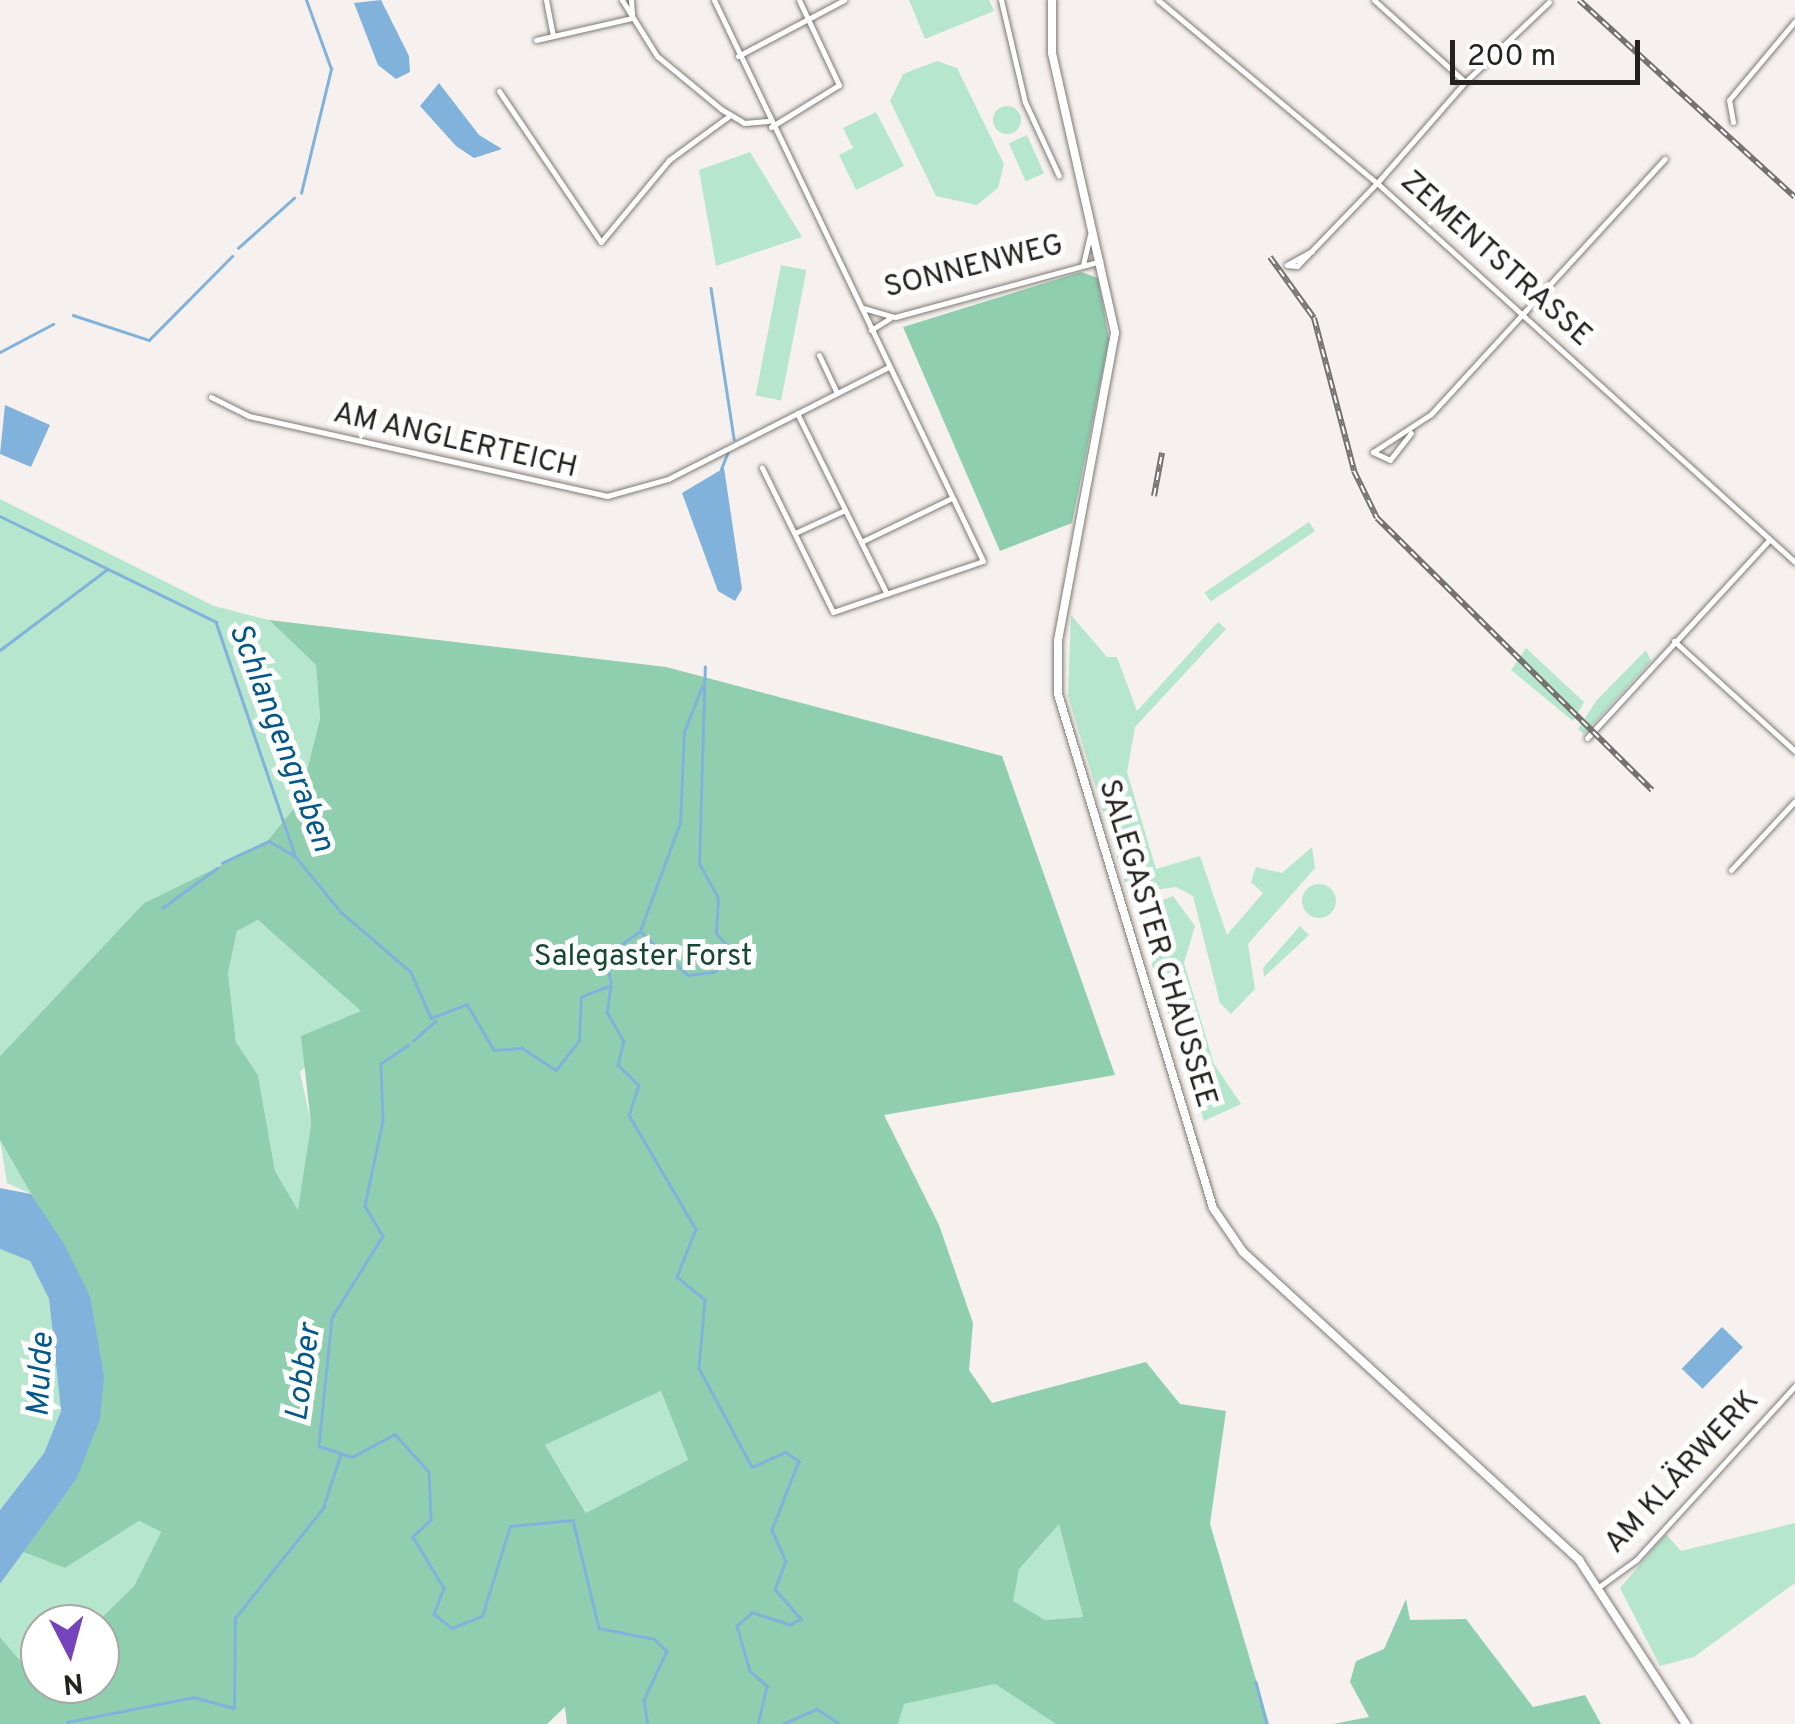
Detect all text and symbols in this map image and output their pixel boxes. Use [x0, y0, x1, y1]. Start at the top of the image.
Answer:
scale bar [1455, 20, 1645, 82]
text: 200 m [1467, 39, 1556, 76]
street label: ZEMENTSTRASSE [1392, 165, 1598, 355]
street label: SONNENWEG [881, 228, 1067, 308]
street label: AM ANGLERTEICH [329, 396, 581, 488]
water label: Schlangengraben [219, 618, 341, 858]
street label: SALEGASTER CHAUSSEE [1089, 776, 1223, 1112]
park label: Salegaster Forst [534, 940, 752, 976]
water label: Lobber [279, 1322, 331, 1424]
water label: Mulde [21, 1332, 63, 1418]
street label: AM KLÄRWERK [1598, 1384, 1768, 1562]
north arrow [20, 1604, 120, 1704]
text: N [61, 1663, 85, 1701]

